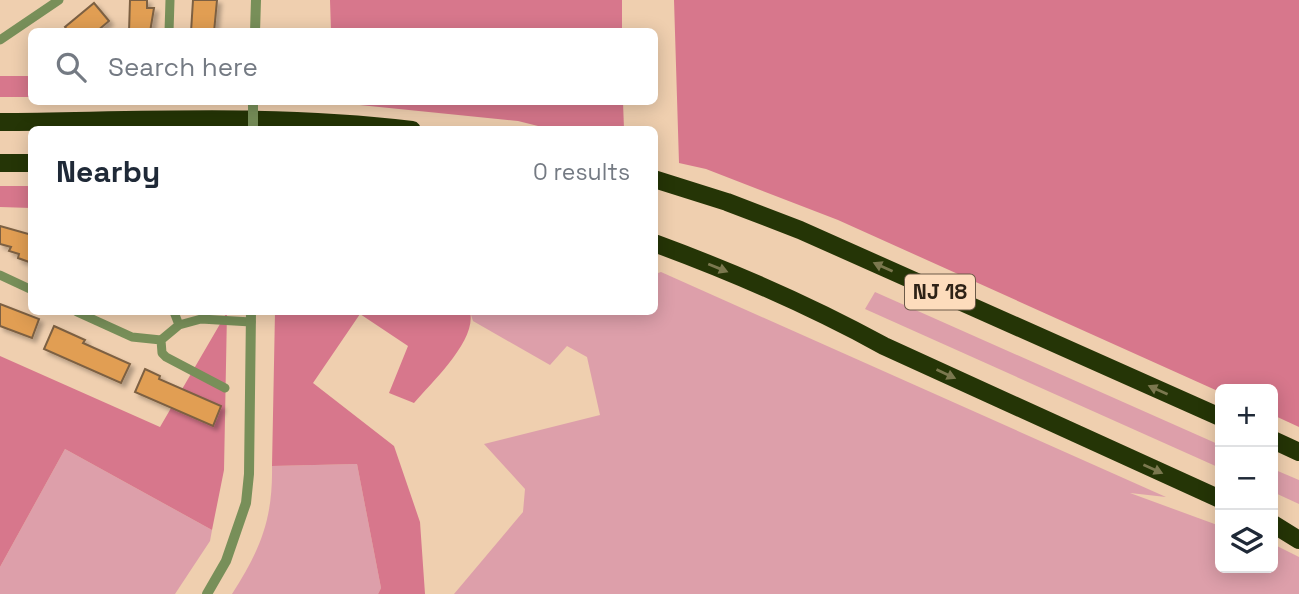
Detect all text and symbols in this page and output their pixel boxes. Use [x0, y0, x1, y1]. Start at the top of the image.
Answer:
search box [28, 28, 658, 105]
icon: search [52, 48, 90, 86]
text: Search here [108, 50, 258, 84]
text: Nearby [56, 152, 160, 191]
text: 0 results [533, 157, 630, 187]
one-way arrow [873, 261, 893, 273]
one-way arrow [708, 263, 729, 274]
road number: NJ 18 [905, 274, 975, 310]
one-way arrow [936, 368, 956, 380]
one-way arrow [1148, 384, 1168, 396]
map controls [1215, 384, 1278, 573]
button: + [1215, 384, 1278, 447]
button: − [1215, 447, 1278, 510]
one-way arrow [1143, 463, 1163, 475]
button: layers [1215, 510, 1278, 573]

